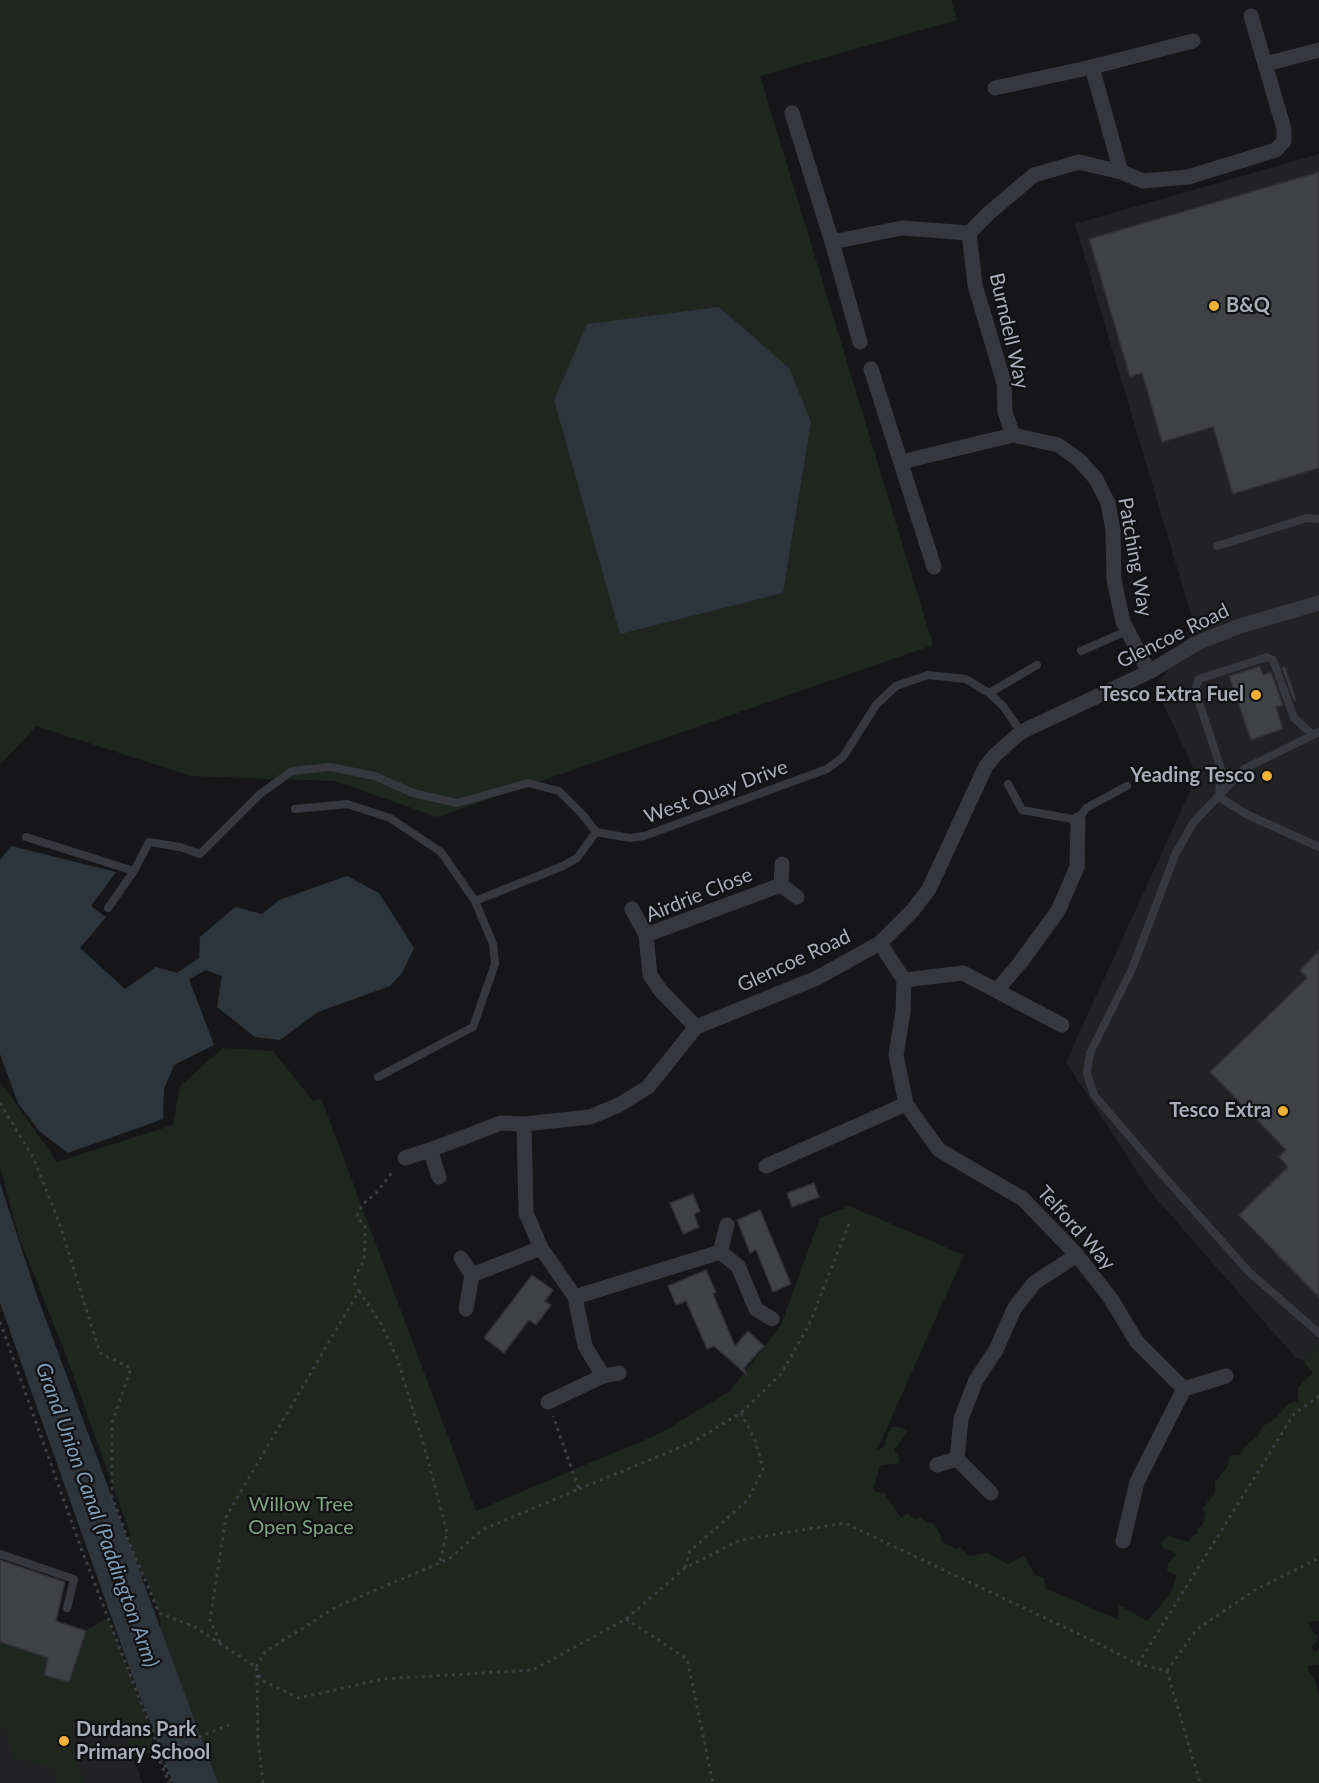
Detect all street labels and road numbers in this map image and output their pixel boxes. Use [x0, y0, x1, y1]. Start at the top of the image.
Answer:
street label: Burndell Way [984, 271, 1034, 391]
street label: Patching Way [1113, 496, 1157, 618]
street label: Glencoe Road [1113, 599, 1233, 673]
street label: West Quay Drive [641, 755, 791, 829]
street label: Airdrie Close [642, 863, 756, 927]
street label: Glencoe Road [734, 924, 854, 998]
street label: Telford Way [1032, 1181, 1120, 1275]

